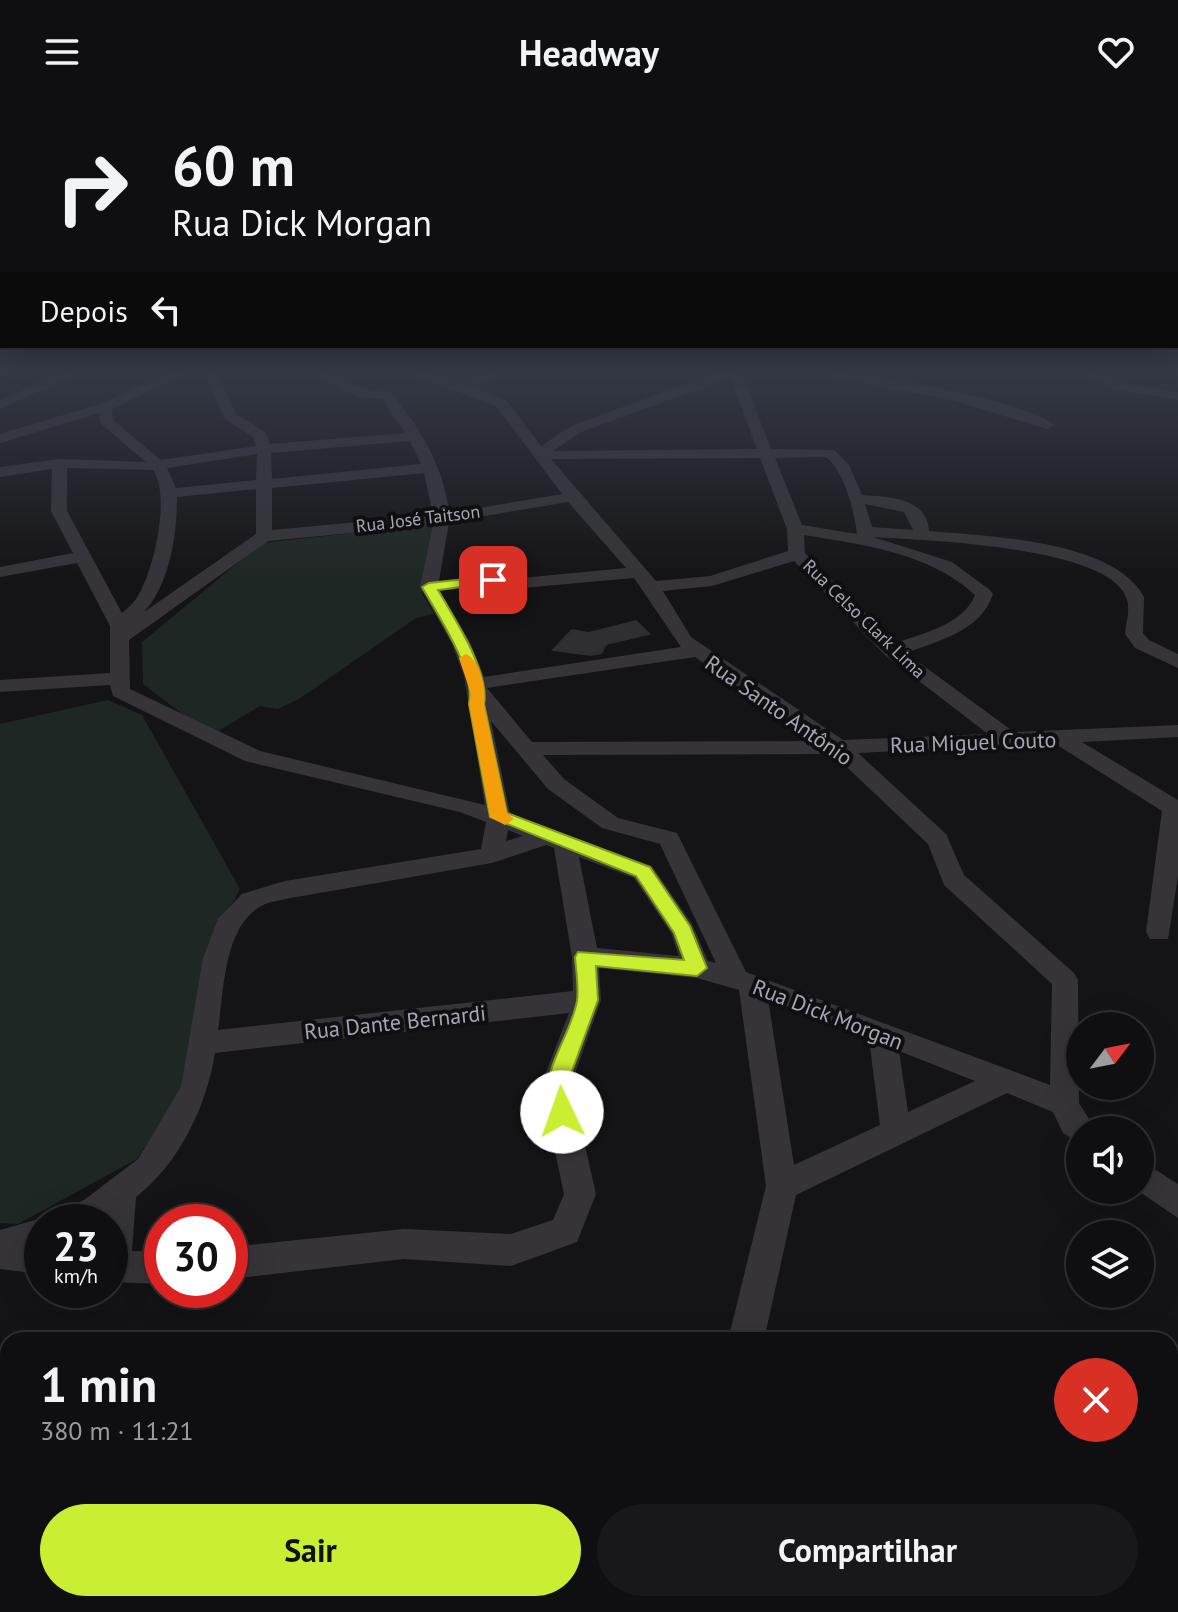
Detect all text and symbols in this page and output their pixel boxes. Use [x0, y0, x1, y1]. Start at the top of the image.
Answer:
text: Headway [519, 29, 659, 76]
icon: menu [40, 30, 84, 74]
icon: heart [1094, 30, 1138, 74]
text: 60 m [172, 129, 295, 201]
icon: right [40, 136, 144, 240]
text: Rua Dick Morgan [172, 199, 432, 246]
icon: left [144, 288, 188, 332]
text: Depois [40, 291, 128, 330]
street label: Rua José Taitson [355, 499, 481, 538]
pin [459, 546, 527, 614]
street label: Rua Celso Clark Lima [798, 554, 930, 683]
icon: arrive [471, 558, 515, 602]
street label: Rua Santo Antônio [700, 649, 858, 771]
street label: Rua Miguel Couto [889, 725, 1057, 759]
street label: Rua Dick Morgan [749, 972, 907, 1056]
street label: Rua Dante Bernardi [303, 999, 487, 1045]
north arrow [1066, 1012, 1154, 1100]
map controls [1066, 1012, 1154, 1308]
position arrow [520, 1070, 604, 1154]
button: sound [1066, 1116, 1154, 1204]
speed limit sign: 30 [144, 1204, 248, 1308]
text: 23 [53, 1220, 99, 1272]
button: layers [1066, 1220, 1154, 1308]
text: km/h [54, 1263, 98, 1289]
text: 1 min [40, 1353, 157, 1415]
button: close [1054, 1358, 1138, 1442]
text: 380 m · 11:21 [40, 1414, 194, 1447]
button: Sair [40, 1504, 581, 1596]
button: Compartilhar [597, 1504, 1138, 1596]

